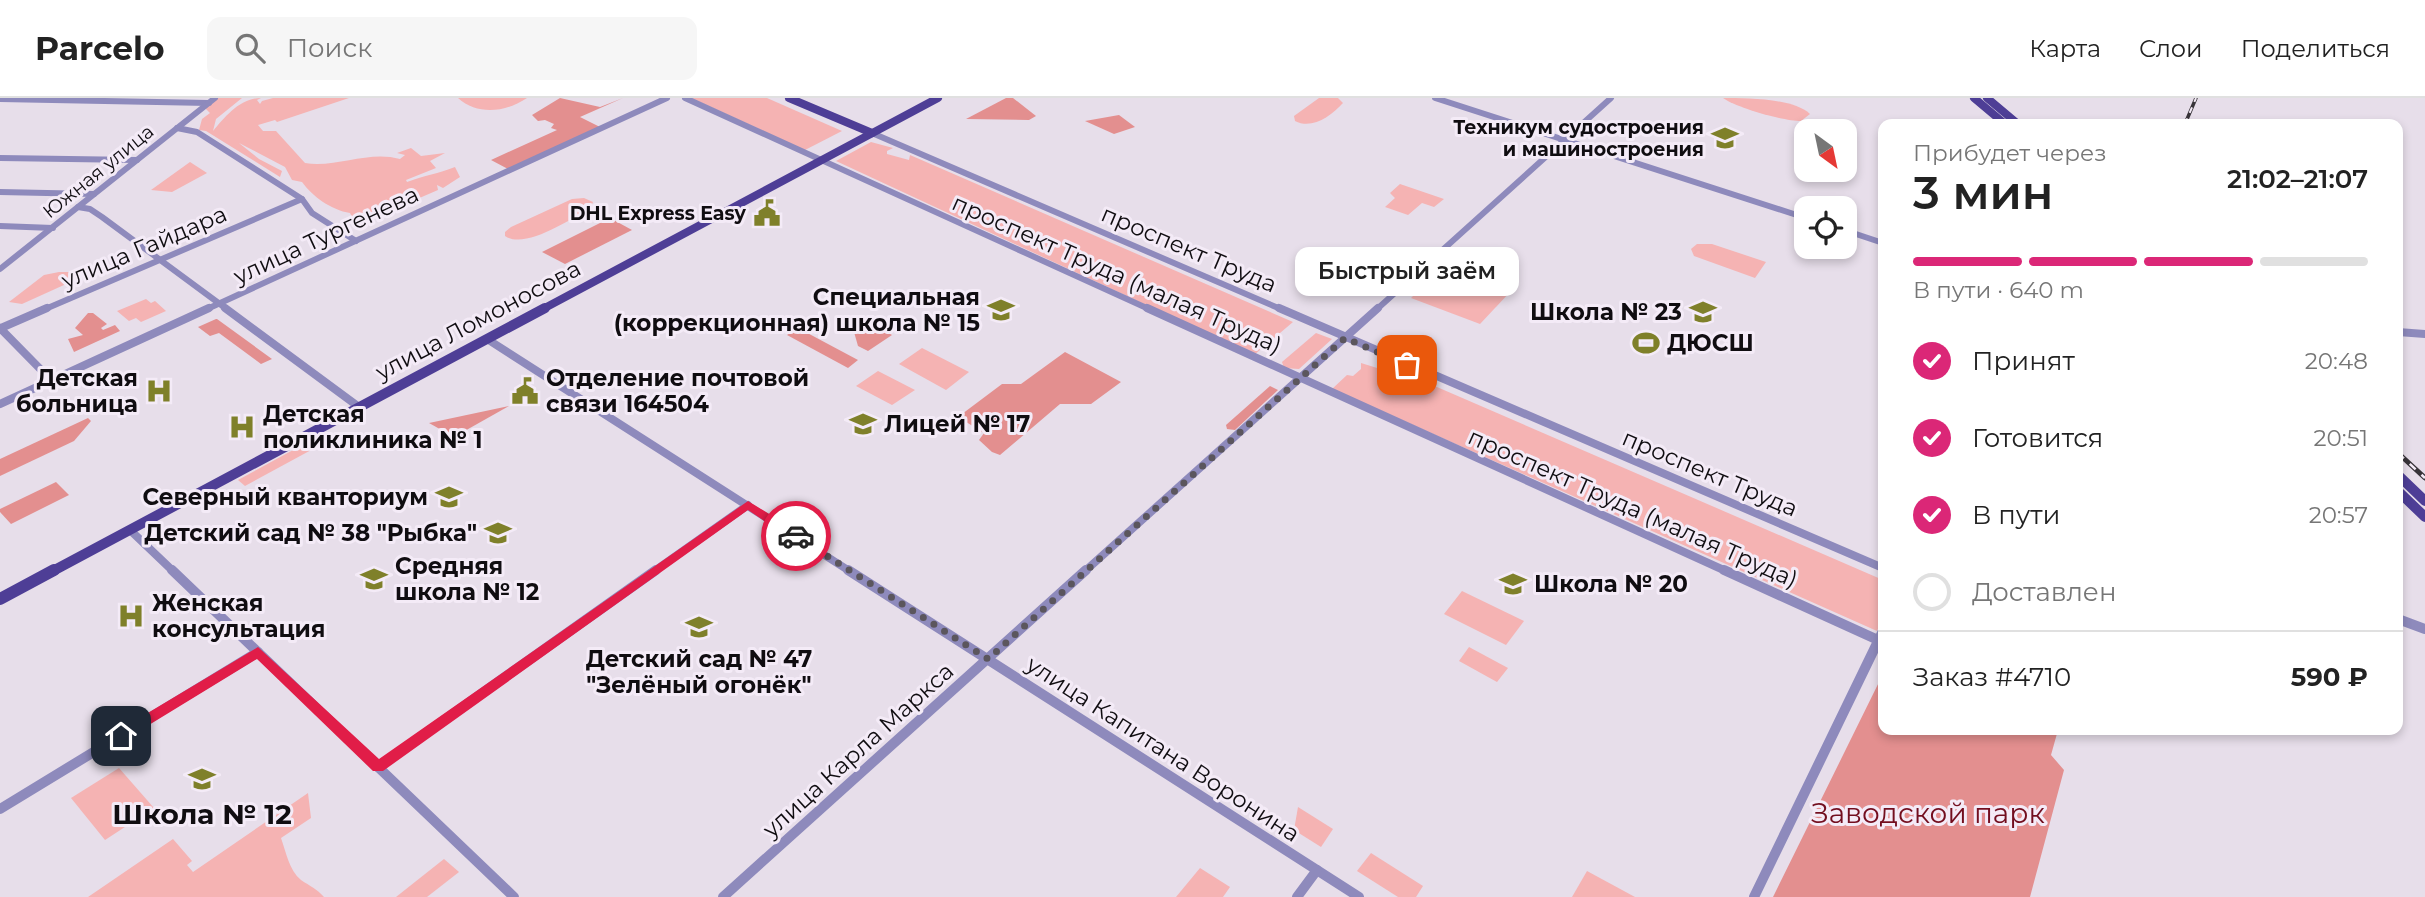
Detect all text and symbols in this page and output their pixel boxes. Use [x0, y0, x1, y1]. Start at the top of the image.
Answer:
search box [207, 17, 697, 80]
text: Parcelo [35, 28, 165, 68]
icon: search [231, 29, 269, 67]
text: Поиск [287, 32, 372, 64]
text: Карта [2029, 34, 2101, 63]
text: Слои [2139, 34, 2203, 63]
text: Поделиться [2241, 34, 2390, 63]
place label: Техникум судостроения и машиностроения [1453, 116, 1704, 161]
north arrow [1794, 119, 1857, 182]
map controls [1794, 119, 1857, 259]
street label: Южная улица [38, 120, 158, 223]
school or university icon: Техникум судостроения и машиностроения [1710, 123, 1740, 153]
text: Прибудет через [1913, 139, 2107, 167]
text: 21:02–21:07 [2227, 163, 2368, 195]
text: 3 мин [1913, 164, 2053, 221]
street label: улица Тургенева [228, 180, 423, 291]
street label: проспект Труда (малая Труда) [948, 188, 1286, 360]
button: locate [1794, 196, 1857, 259]
public building icon: DHL Express Easy [752, 198, 782, 228]
street label: проспект Труда [1097, 199, 1281, 299]
street label: улица Гайдара [56, 200, 231, 295]
place label: DHL Express Easy [570, 202, 747, 225]
callout: Быстрый заём [1295, 246, 1519, 295]
street label: улица Ломоносова [370, 254, 585, 386]
text: Быстрый заём [1318, 257, 1496, 285]
text: В пути · 640 m [1913, 276, 2084, 304]
place label: Специальная (коррекционная) школа № 15 [614, 283, 980, 337]
school or university icon: Специальная (коррекционная) школа № 15 [986, 295, 1016, 325]
school or university icon: Школа № 23 [1688, 297, 1718, 327]
place label: Школа № 23 [1530, 298, 1682, 326]
sports icon: ДЮСШ [1631, 328, 1661, 358]
place label: ДЮСШ [1667, 329, 1754, 357]
pin [1377, 335, 1437, 395]
icon: check [1913, 342, 1951, 380]
text: Принят [1972, 345, 2075, 377]
icon: bag [1388, 346, 1426, 384]
text: 20:48 [2305, 347, 2368, 375]
place label: Детская больница [16, 364, 138, 418]
place label: Отделение почтовой связи 164504 [546, 364, 809, 418]
hospital icon: Детская больница [144, 376, 174, 406]
public building icon: Отделение почтовой связи 164504 [510, 376, 540, 406]
place label: Детская поликлиника № 1 [263, 400, 482, 454]
school or university icon: Лицей № 17 [848, 409, 878, 439]
place label: Лицей № 17 [884, 410, 1030, 438]
hospital icon: Детская поликлиника № 1 [227, 412, 257, 442]
icon: check [1913, 419, 1951, 457]
street label: проспект Труда (малая Труда) [1464, 422, 1802, 594]
text: Готовится [1972, 422, 2103, 454]
street label: проспект Труда [1618, 423, 1802, 523]
text: 20:51 [2314, 424, 2368, 452]
school or university icon: Северный кванториум [434, 482, 464, 512]
place label: Северный кванториум [142, 483, 428, 511]
icon: check [1913, 496, 1951, 534]
text: В пути [1972, 499, 2061, 531]
courier [761, 501, 831, 571]
text: 20:57 [2309, 501, 2368, 529]
icon: car [777, 517, 815, 555]
school or university icon: Детский сад № 38 "Рыбка" [483, 518, 513, 548]
place label: Детский сад № 38 "Рыбка" [144, 519, 477, 547]
place label: Средняя школа № 12 [395, 552, 539, 606]
school or university icon: Средняя школа № 12 [359, 564, 389, 594]
school or university icon: Школа № 20 [1498, 569, 1528, 599]
place label: Школа № 20 [1534, 570, 1688, 598]
text: Доставлен [1972, 576, 2117, 608]
place label: Женская консультация [152, 589, 325, 643]
hospital icon: Женская консультация [116, 601, 146, 631]
school or university icon: Детский сад № 47 "Зелёный огонёк" [684, 612, 714, 642]
place label: Детский сад № 47 "Зелёный огонёк" [586, 645, 812, 699]
street label: улица Капитана Воронина [1020, 650, 1305, 848]
street label: улица Карла Маркса [756, 657, 959, 844]
text: Заказ #4710 [1913, 661, 2071, 693]
text: 590 ₽ [2291, 661, 2368, 693]
pin [91, 706, 151, 766]
icon: home [102, 717, 140, 755]
school or university icon: Школа № 12 [187, 764, 217, 794]
park label: Заводской парк [1811, 796, 2045, 830]
place label: Школа № 12 [112, 797, 292, 831]

